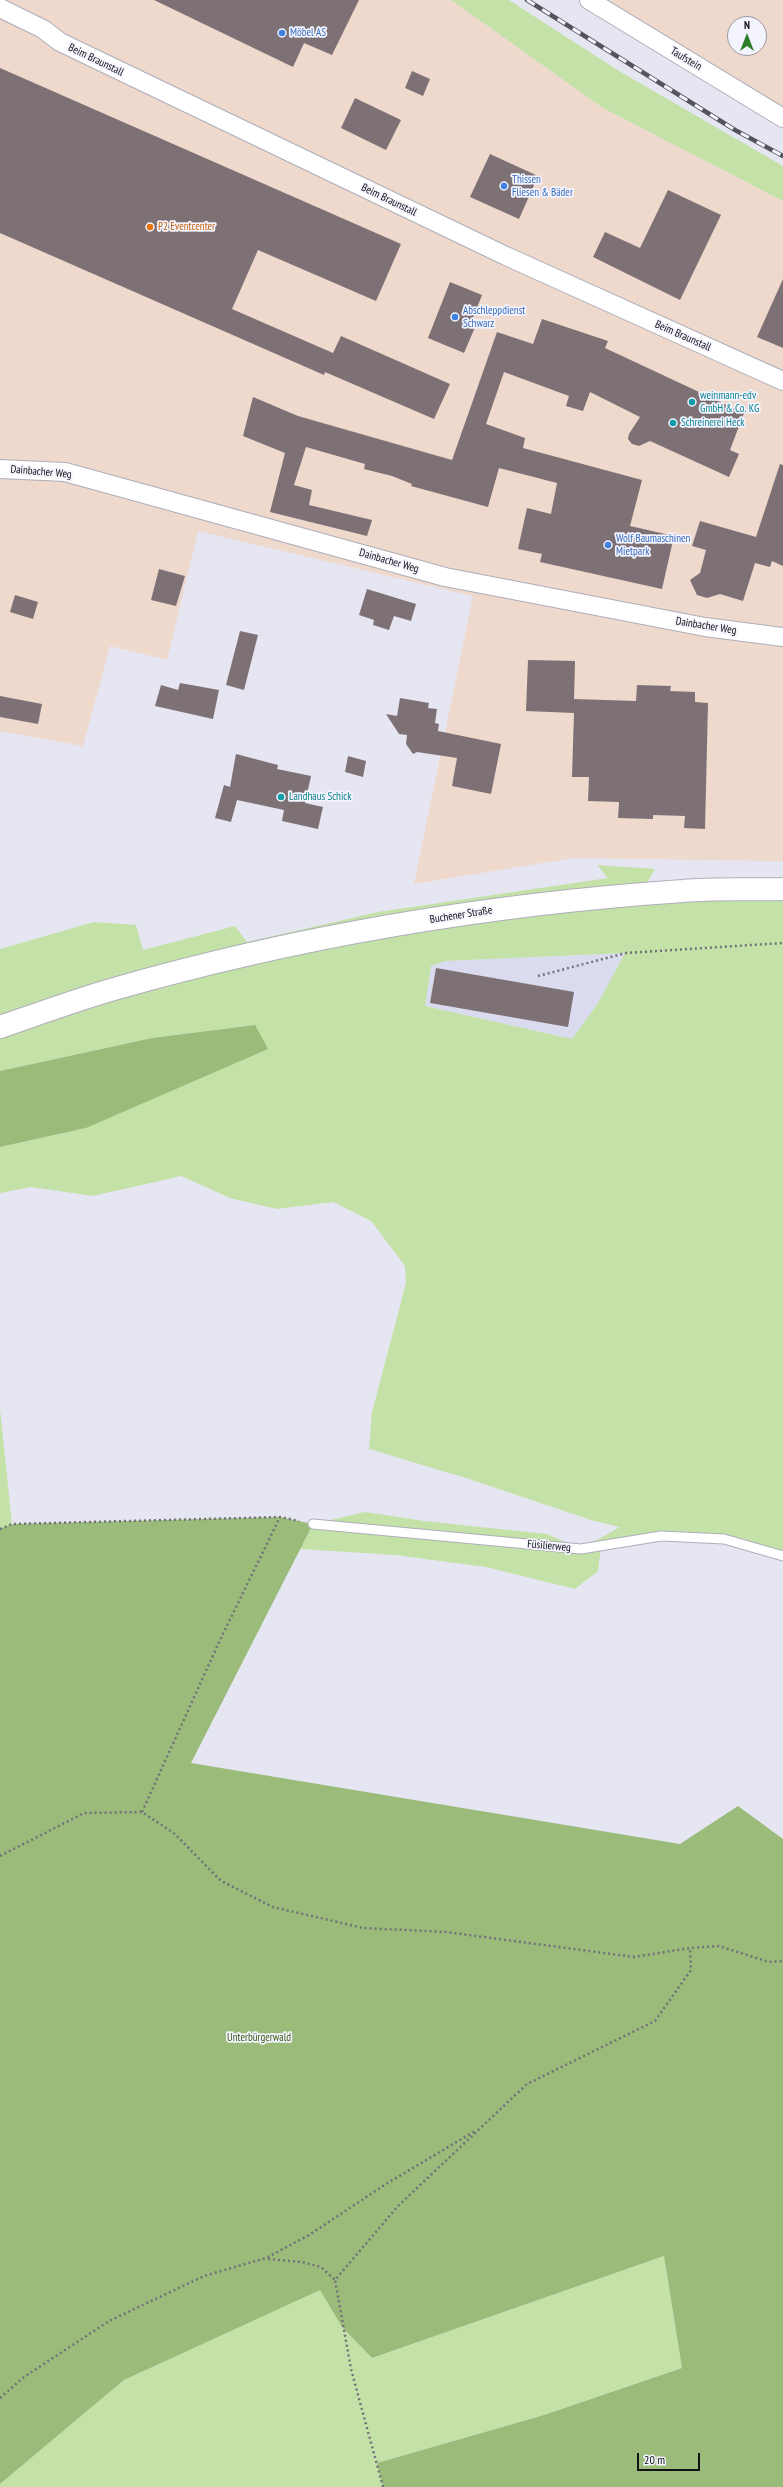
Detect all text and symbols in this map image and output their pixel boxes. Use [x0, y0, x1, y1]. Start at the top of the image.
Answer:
north arrow [727, 16, 767, 56]
text: N [744, 18, 750, 32]
place label: Möbel AS [290, 26, 326, 40]
marker: Möbel AS [277, 28, 287, 38]
street label: Beim Braunstall [66, 41, 126, 79]
street label: Taufstein [668, 44, 704, 74]
place label: Thissen Fliesen & Bäder [512, 173, 573, 199]
street label: Beim Braunstall [359, 181, 419, 219]
marker: Thissen Fliesen & Bäder [499, 181, 509, 191]
place label: P2 Eventcenter [158, 220, 215, 234]
marker: P2 Eventcenter [145, 222, 155, 232]
place label: Abschleppdienst Schwarz [463, 304, 525, 330]
marker: Abschleppdienst Schwarz [450, 312, 460, 322]
street label: Beim Braunstall [653, 318, 713, 354]
place label: weinmann-edv GmbH & Co. KG [700, 389, 759, 415]
marker: weinmann-edv GmbH & Co. KG [687, 397, 697, 407]
place label: Schreinerei Heck [681, 416, 745, 430]
marker: Schreinerei Heck [668, 418, 678, 428]
street label: Dainbacher Weg [10, 463, 72, 481]
place label: Wolf Baumaschinen Mietpark [616, 532, 690, 558]
marker: Wolf Baumaschinen Mietpark [603, 540, 613, 550]
street label: Dainbacher Weg [358, 546, 420, 576]
street label: Dainbacher Weg [675, 615, 737, 637]
place label: Landhaus Schick [289, 790, 352, 804]
marker: Landhaus Schick [276, 792, 286, 802]
street label: Buchener Straße [429, 904, 493, 926]
street label: Füsilierweg [527, 1538, 571, 1554]
park label: Unterbürgerwald [227, 2031, 291, 2045]
scale bar [639, 2445, 702, 2471]
text: 20 m [644, 2452, 665, 2467]

